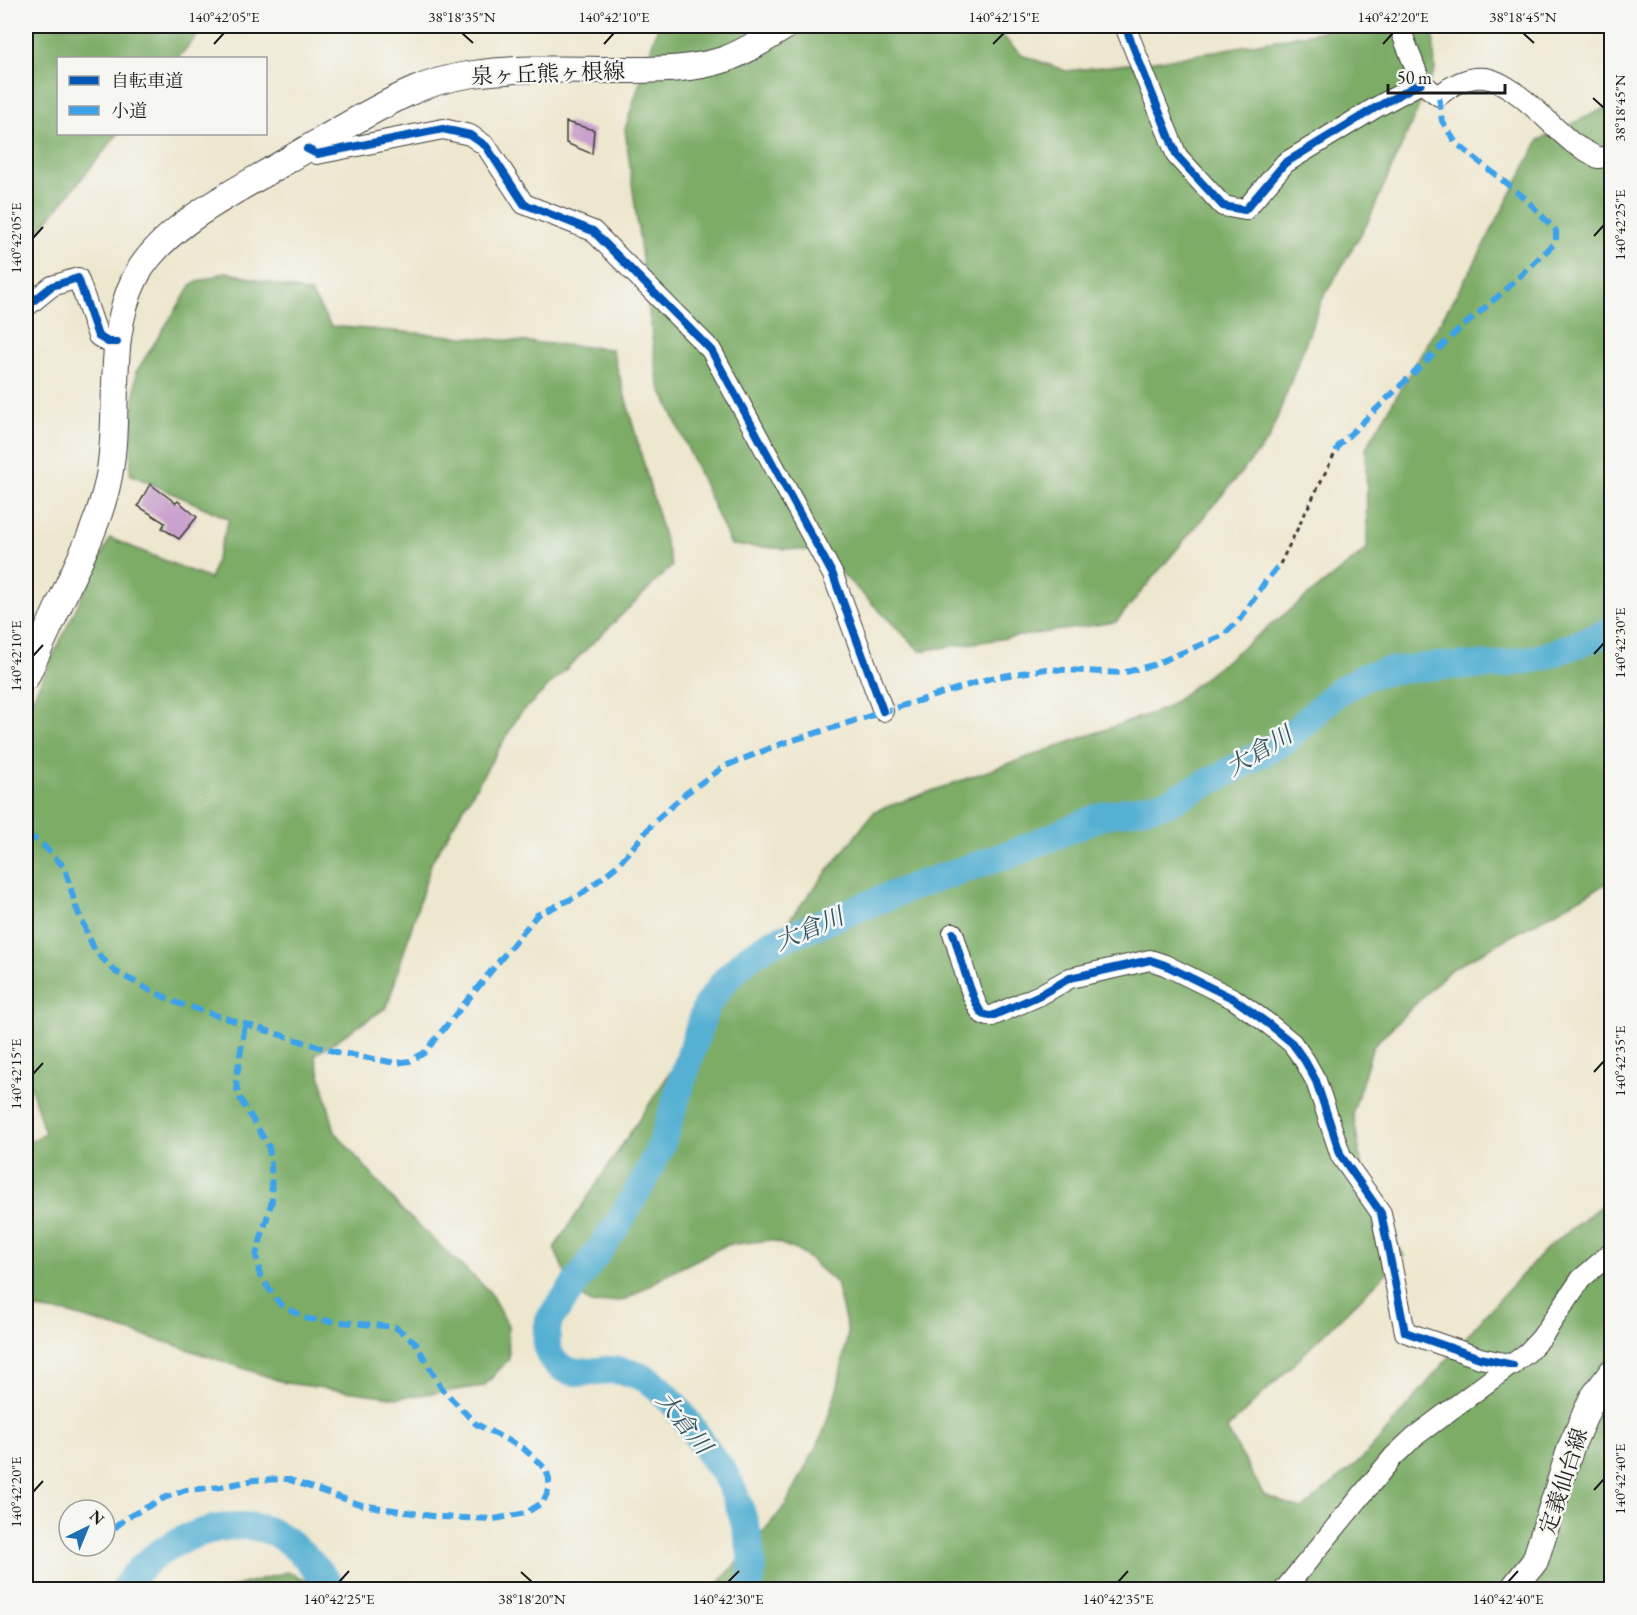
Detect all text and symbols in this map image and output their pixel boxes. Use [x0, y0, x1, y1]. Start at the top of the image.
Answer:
text: 140°42'05"E [188, 7, 260, 26]
text: 38°18'35"N [428, 7, 496, 26]
text: 140°42'10"E [578, 7, 650, 26]
text: 140°42'15"E [968, 7, 1040, 26]
text: 140°42'20"E [1357, 7, 1429, 26]
text: 38°18'45"N [1489, 7, 1557, 26]
street label: 泉ヶ丘熊ヶ根線 [471, 56, 625, 91]
legend [57, 57, 267, 135]
scale bar [1388, 57, 1505, 95]
text: 50 m [1397, 66, 1432, 89]
text: 自転車道 [111, 69, 183, 92]
text: 38°18'45"N [1610, 74, 1629, 142]
text: 小道 [111, 99, 147, 122]
text: 140°42'25"E [1610, 189, 1629, 261]
text: 140°42'05"E [6, 202, 25, 274]
text: 140°42'30"E [1610, 607, 1629, 679]
text: 140°42'10"E [6, 620, 25, 692]
water label: 大倉川 [1220, 717, 1300, 782]
water label: 大倉川 [770, 899, 851, 957]
text: 140°42'35"E [1610, 1025, 1629, 1097]
text: 140°42'15"E [6, 1038, 25, 1110]
water label: 大倉川 [650, 1385, 721, 1463]
street label: 定義仙台線 [1533, 1424, 1594, 1538]
text: 140°42'40"E [1610, 1443, 1629, 1515]
text: 140°42'20"E [6, 1456, 25, 1528]
north arrow [57, 1498, 117, 1558]
text: N [85, 1505, 109, 1530]
text: 140°42'25"E [303, 1589, 375, 1608]
text: 38°18'20"N [498, 1589, 566, 1608]
text: 140°42'30"E [692, 1589, 764, 1608]
text: 140°42'35"E [1082, 1589, 1154, 1608]
text: 140°42'40"E [1472, 1589, 1544, 1608]

